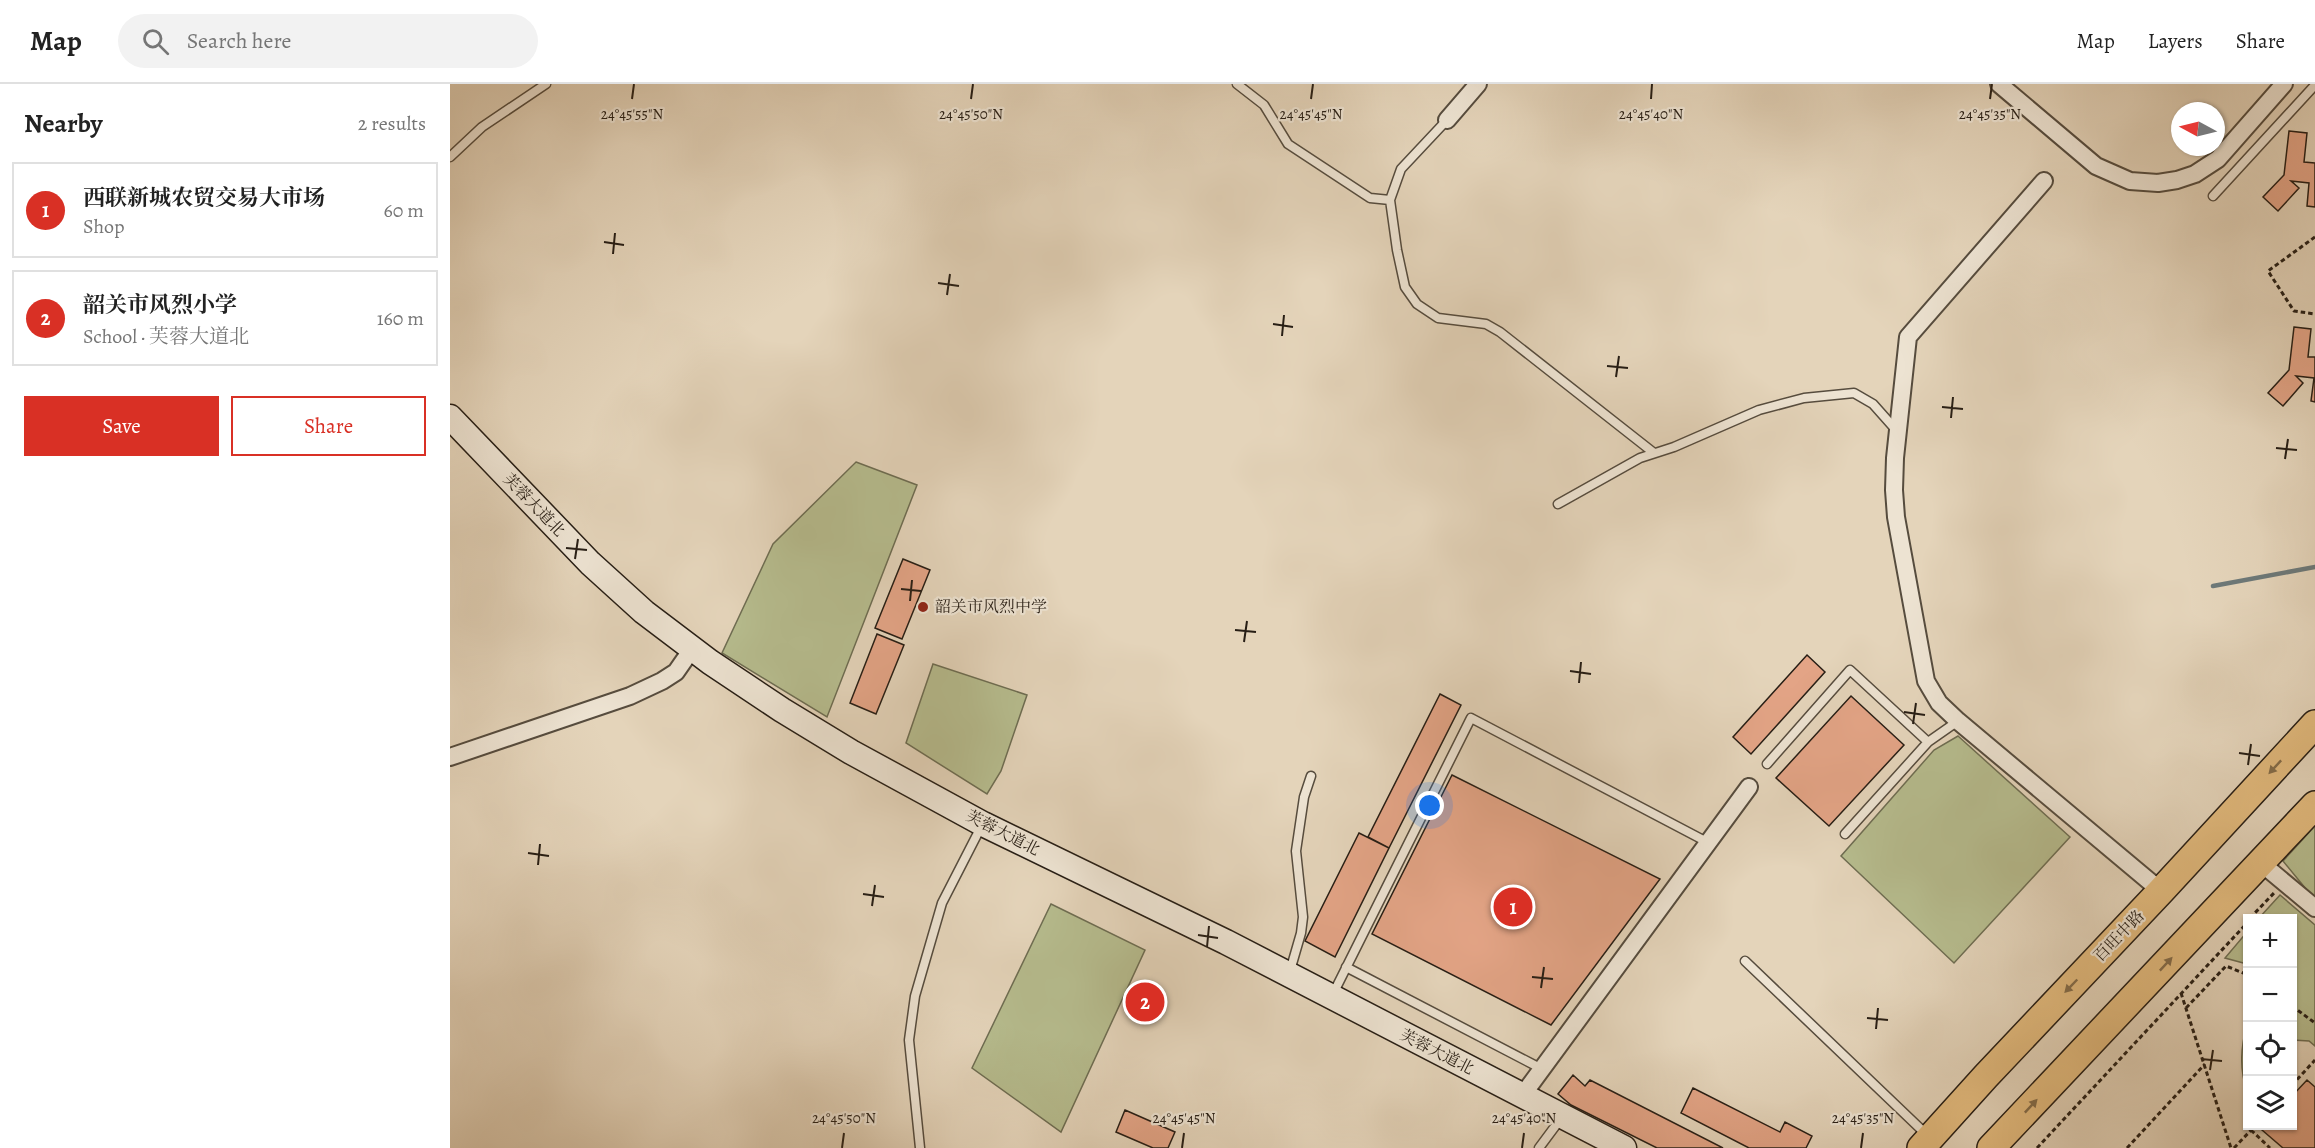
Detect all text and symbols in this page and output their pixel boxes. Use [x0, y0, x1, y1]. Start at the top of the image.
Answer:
search box [118, 14, 538, 68]
text: Map [30, 22, 82, 60]
icon: search [139, 25, 172, 58]
text: Search here [187, 26, 291, 56]
text: Map [2076, 27, 2115, 55]
text: Layers [2148, 27, 2203, 55]
text: Share [2236, 27, 2285, 55]
north arrow [2171, 102, 2225, 156]
text: 24°45'55"N [601, 104, 663, 124]
text: 24°45'50"N [939, 104, 1003, 124]
text: 24°45'45"N [1280, 104, 1343, 124]
text: 24°45'40"N [1619, 104, 1683, 124]
text: 24°45'35"N [1959, 104, 2021, 124]
text: Nearby [24, 106, 103, 141]
text: 2 results [358, 110, 426, 137]
text: 西联新城农贸交易大市场 [83, 183, 325, 213]
text: 1 [42, 197, 49, 224]
text: 60 m [384, 197, 424, 224]
text: Shop [83, 213, 125, 240]
text: 韶关市风烈小学 [83, 290, 237, 320]
text: 2 [41, 305, 50, 332]
text: 160 m [377, 305, 424, 332]
text: School · 芙蓉大道北 [83, 323, 249, 350]
button: Save [24, 396, 219, 456]
button: Share [231, 396, 426, 456]
street label: 芙蓉大道北 [498, 469, 570, 541]
place label: 韶关市风烈中学 [935, 596, 1047, 618]
marker: 韶关市风烈中学 [916, 600, 930, 614]
one-way arrow [2269, 760, 2283, 774]
your location [1415, 791, 1444, 820]
street label: 芙蓉大道北 [962, 805, 1044, 861]
pin: 1 [1494, 884, 1532, 930]
street label: 百旺中路 [2089, 905, 2149, 967]
map controls [2243, 914, 2297, 1130]
button: + [2243, 914, 2297, 968]
one-way arrow [2158, 957, 2172, 971]
button: − [2243, 968, 2297, 1022]
one-way arrow [2064, 979, 2078, 994]
pin: 2 [1126, 980, 1164, 1024]
button: locate [2243, 1022, 2297, 1076]
street label: 芙蓉大道北 [1396, 1024, 1478, 1080]
button: layers [2243, 1076, 2297, 1130]
one-way arrow [2024, 1099, 2038, 1113]
text: 24°45'50"N [812, 1108, 876, 1128]
text: 24°45'45"N [1153, 1108, 1216, 1128]
text: 24°45'40"N [1492, 1108, 1556, 1128]
text: 24°45'35"N [1832, 1108, 1894, 1128]

